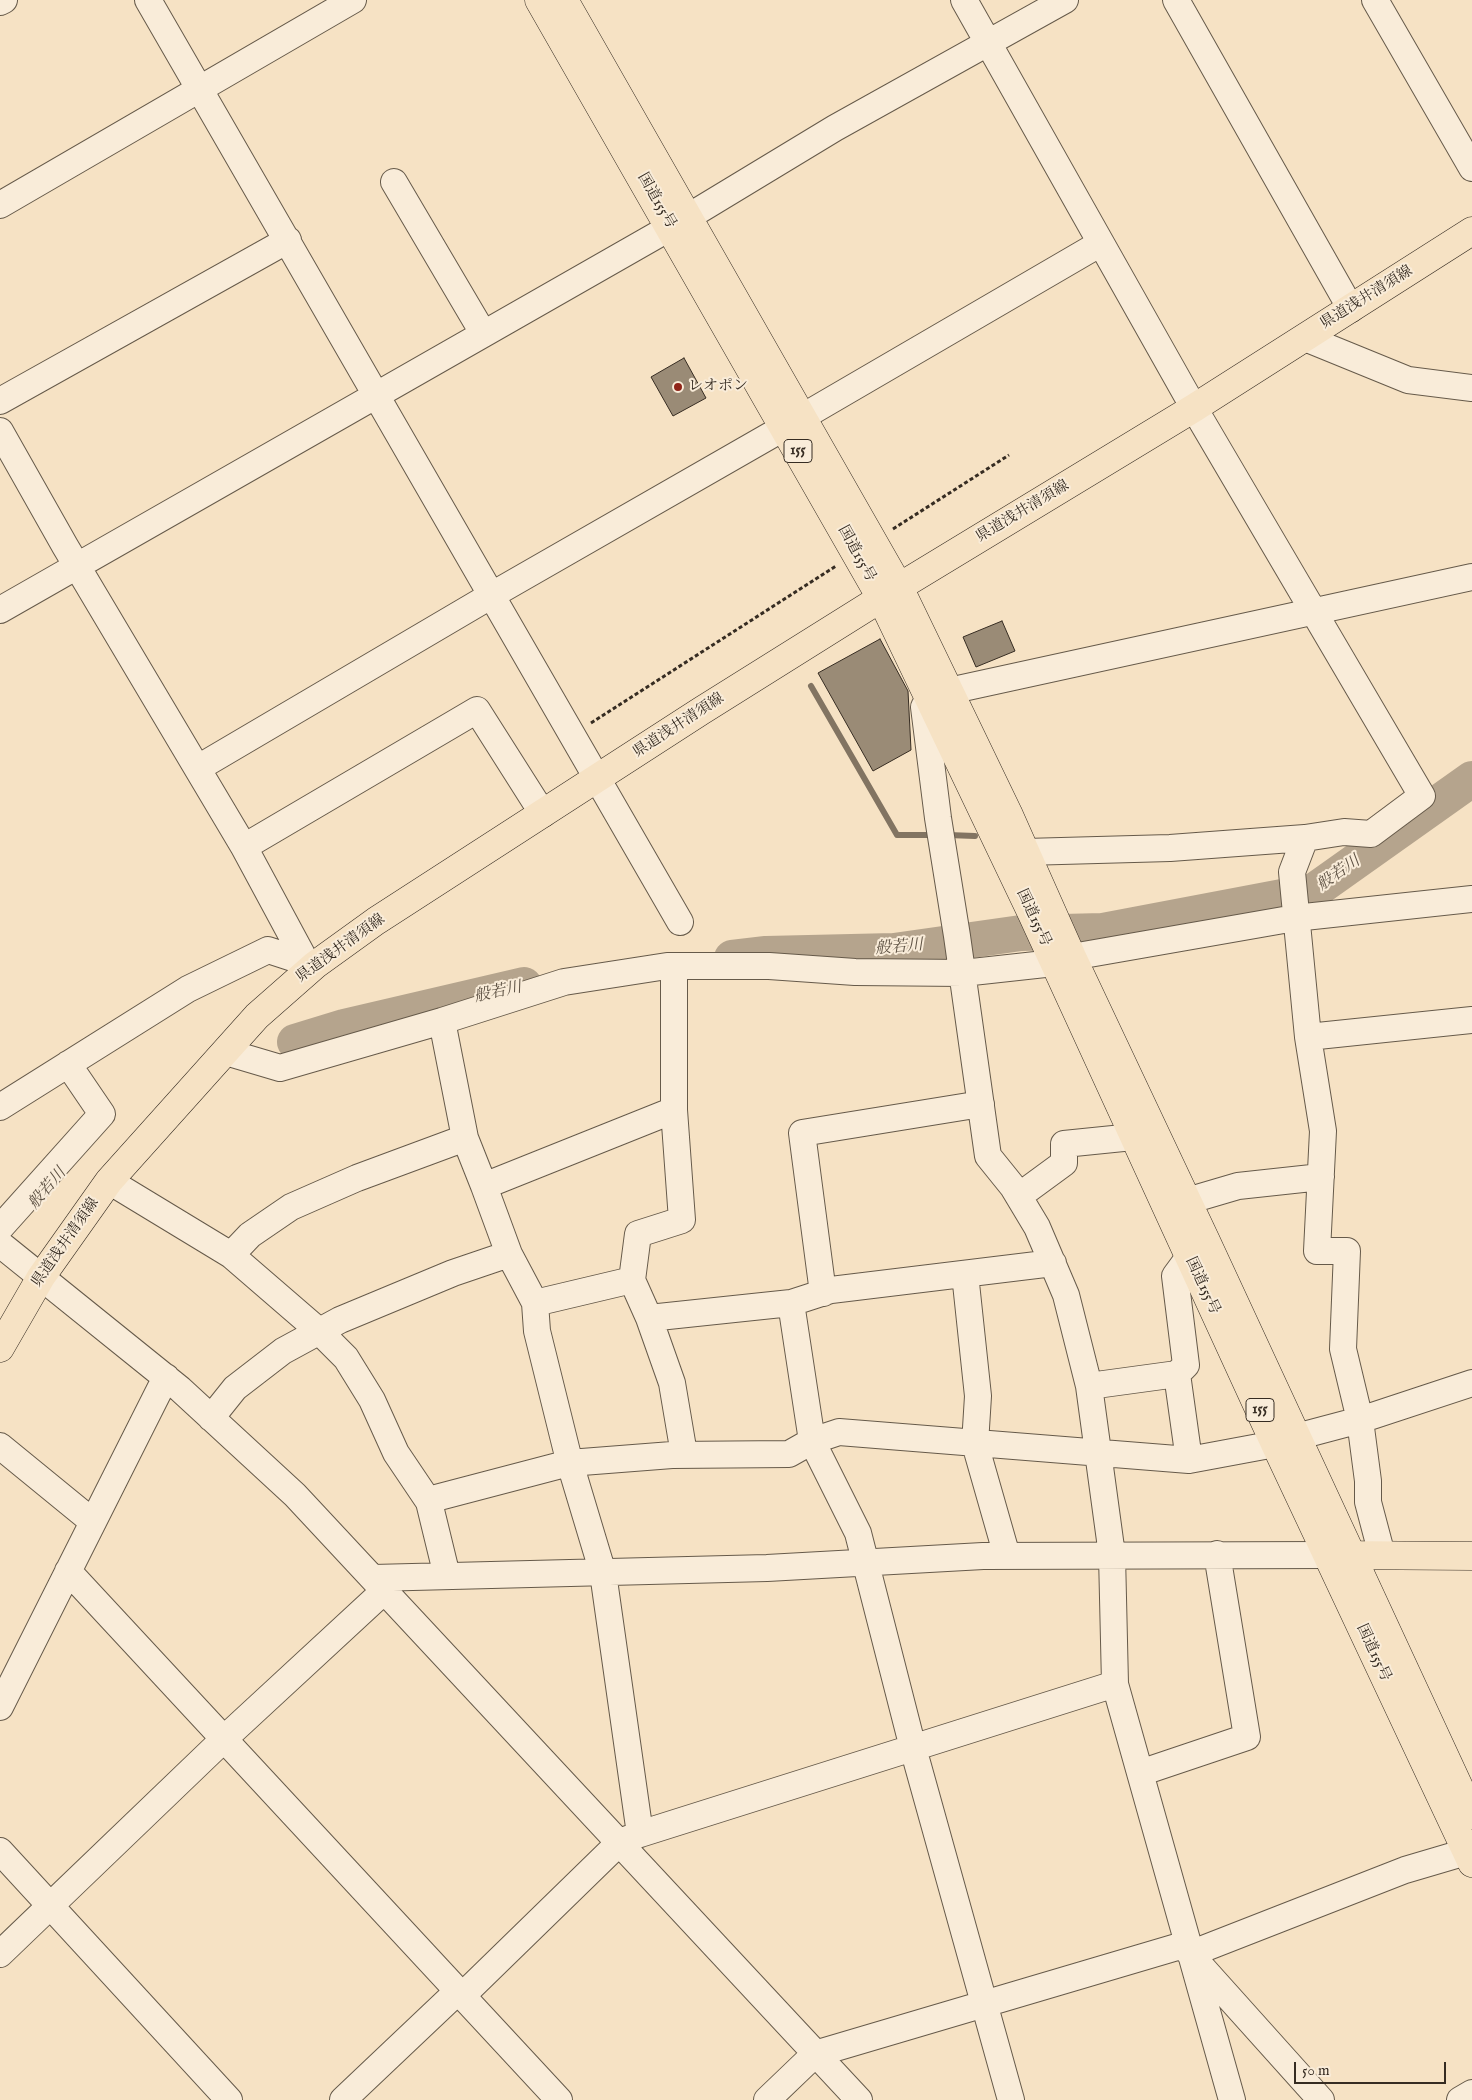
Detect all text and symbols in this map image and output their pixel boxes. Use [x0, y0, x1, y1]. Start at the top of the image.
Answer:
street label: 国道155号 [633, 170, 679, 232]
street label: 県道浅井清須線 [1318, 263, 1416, 333]
place label: レオポン [688, 378, 748, 396]
marker: レオポン [672, 381, 684, 393]
road number: 155 [784, 440, 812, 462]
street label: 県道浅井清須線 [973, 477, 1073, 547]
street label: 国道155号 [833, 523, 879, 585]
street label: 県道浅井清須線 [630, 690, 728, 762]
water label: 般若川 [1314, 852, 1364, 896]
street label: 国道155号 [1012, 886, 1054, 950]
street label: 県道浅井清須線 [293, 911, 389, 987]
water label: 般若川 [874, 936, 924, 960]
water label: 般若川 [473, 979, 523, 1007]
water label: 般若川 [25, 1164, 71, 1214]
street label: 県道浅井清須線 [29, 1195, 103, 1291]
street label: 国道155号 [1181, 1254, 1223, 1318]
road number: 155 [1246, 1398, 1274, 1422]
street label: 国道155号 [1352, 1621, 1394, 1685]
scale bar [1297, 2052, 1450, 2084]
text: 50 m [1302, 2061, 1330, 2080]

